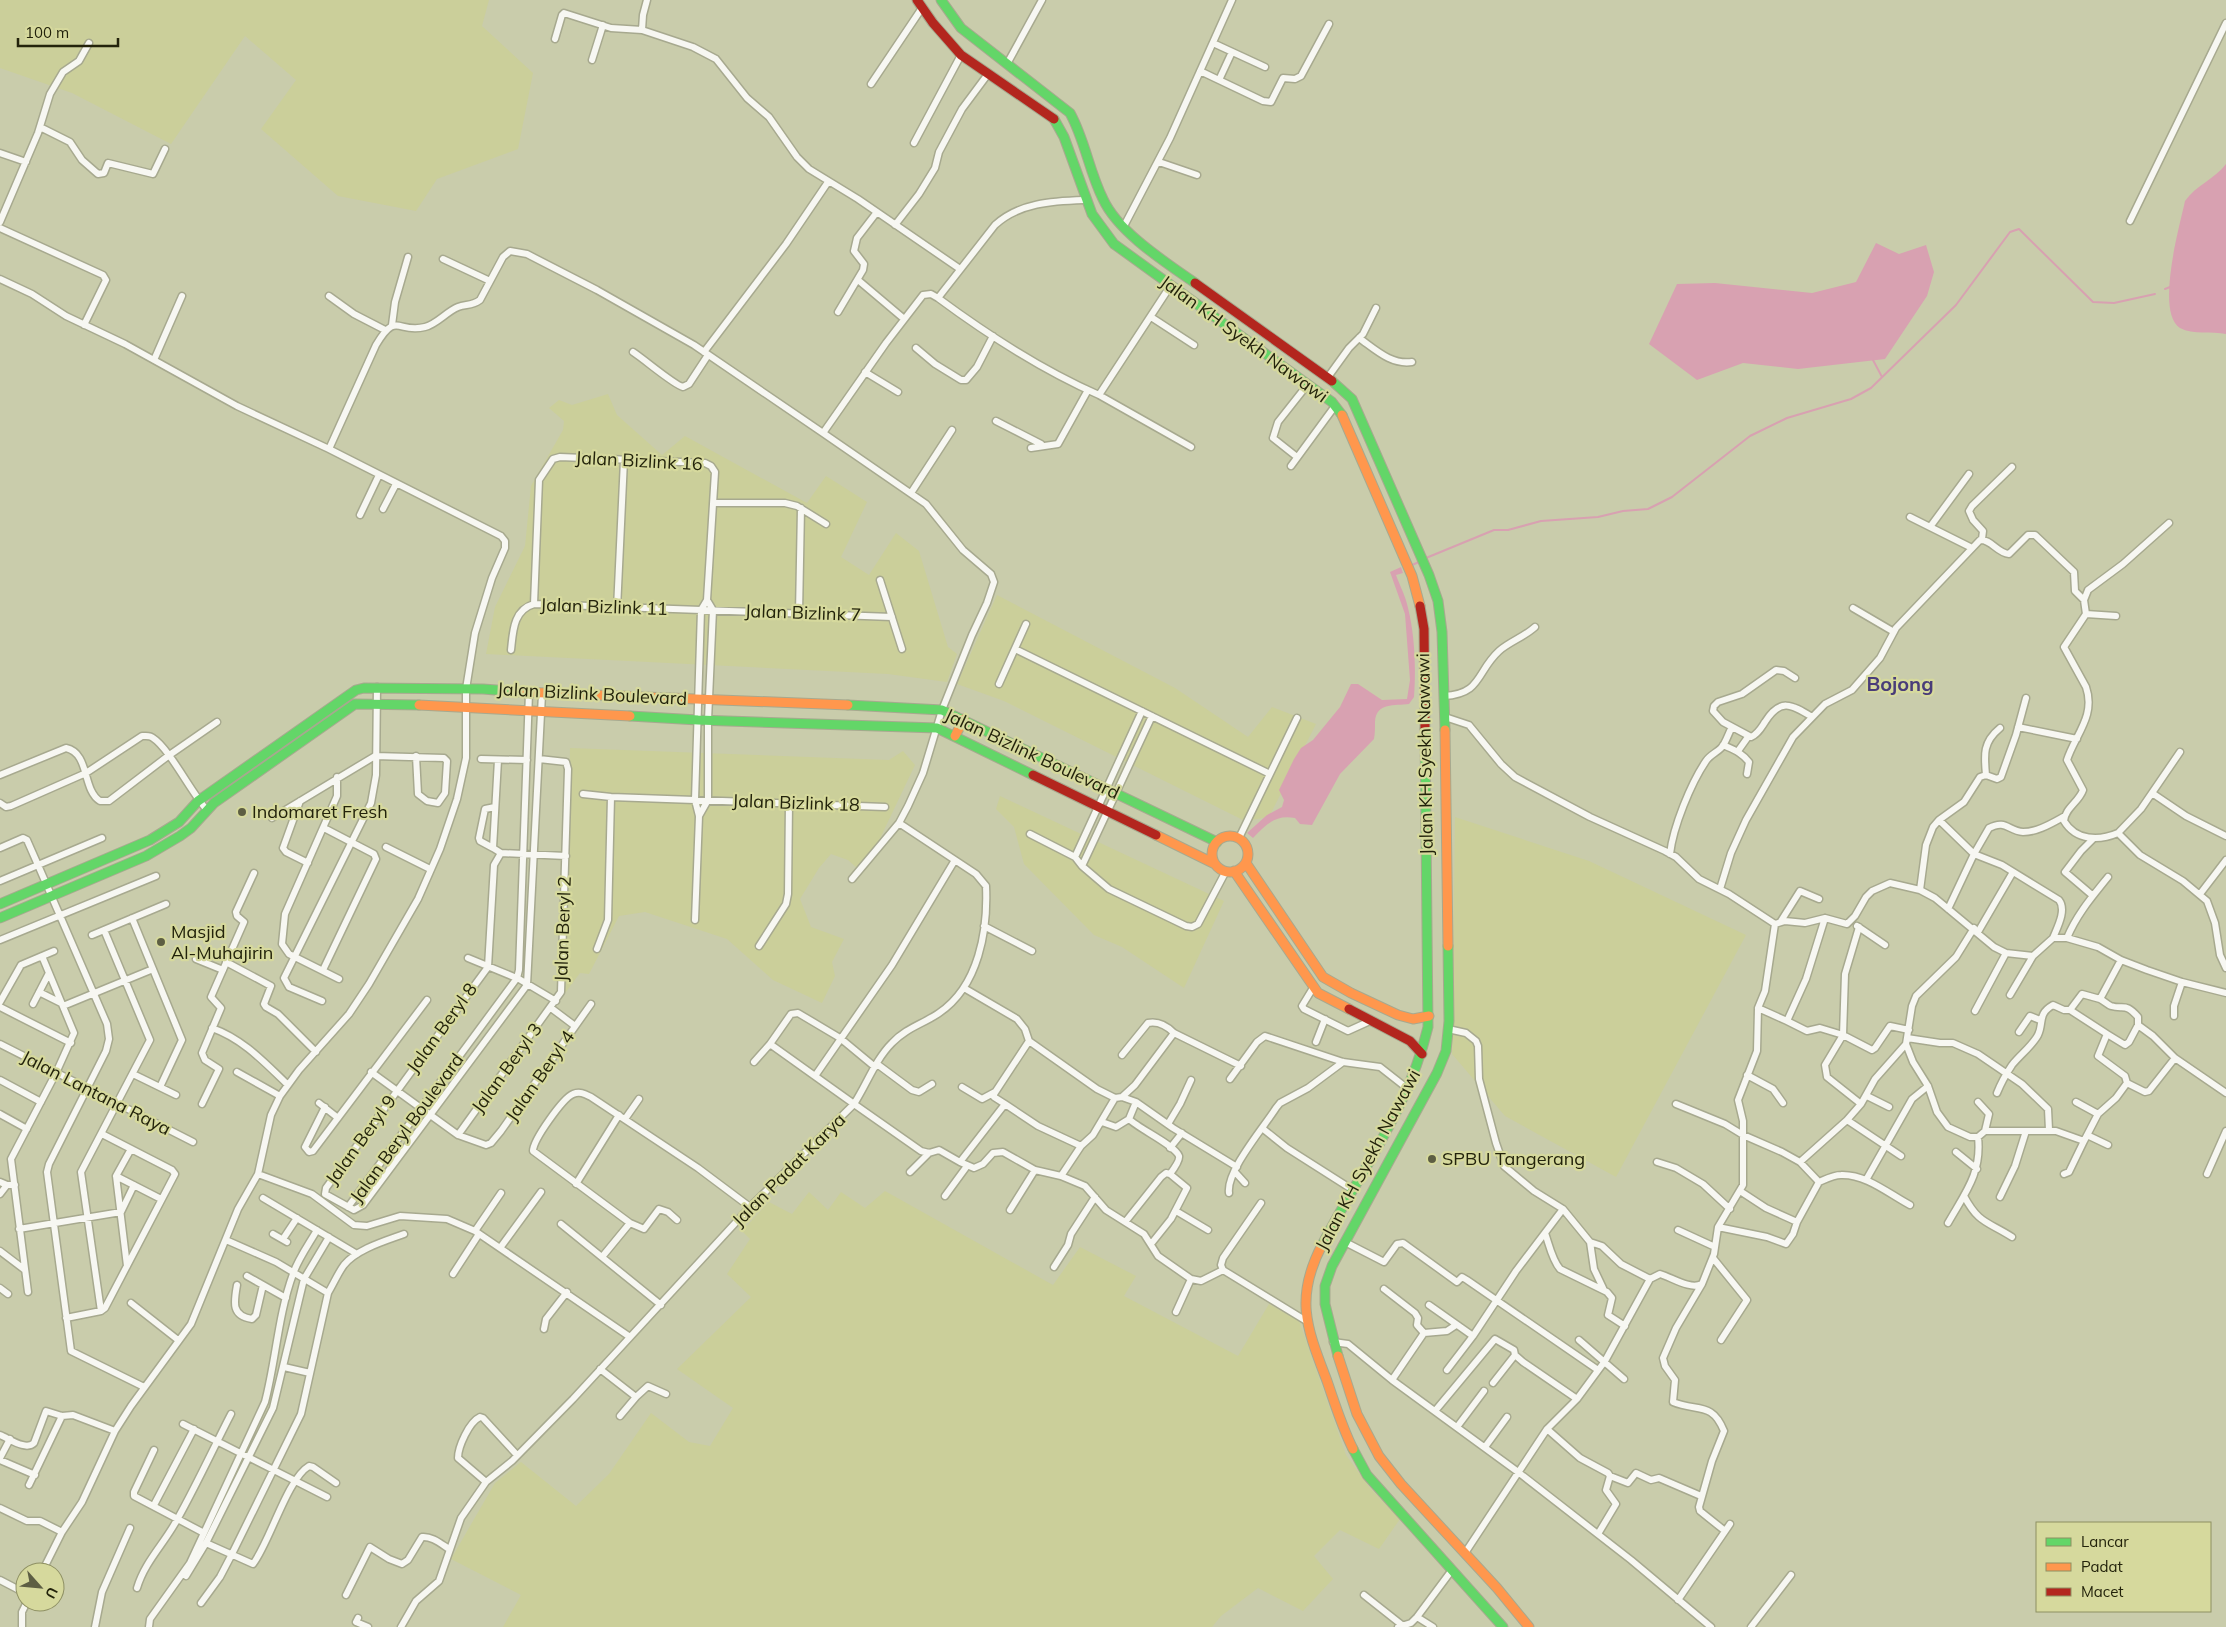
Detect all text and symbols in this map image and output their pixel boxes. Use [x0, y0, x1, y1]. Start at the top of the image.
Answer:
scale bar [18, 15, 118, 47]
text: 100 m [25, 23, 69, 42]
street label: Jalan KH Syekh Nawawi [1156, 270, 1333, 407]
street label: Jalan Bizlink 16 [575, 446, 703, 475]
street label: Jalan Bizlink 11 [540, 593, 668, 620]
street label: Jalan Bizlink 7 [744, 599, 862, 626]
street label: Jalan KH Syekh Nawawi [1411, 653, 1438, 855]
district label: Bojong [1866, 671, 1934, 696]
street label: Jalan Bizlink Boulevard [496, 677, 688, 710]
street label: Jalan Bizlink Boulevard [941, 703, 1123, 804]
street label: Jalan Bizlink 18 [732, 789, 860, 816]
place label: Indomaret Fresh [252, 800, 388, 823]
marker: Indomaret Fresh [236, 806, 248, 818]
street label: Jalan Beryl 2 [549, 876, 576, 982]
place label: Masjid Al-Muhajirin [171, 920, 273, 964]
marker: Masjid Al-Muhajirin [155, 936, 167, 948]
street label: Jalan Beryl 8 [401, 978, 482, 1077]
street label: Jalan Beryl 3 [466, 1018, 547, 1117]
street label: Jalan Beryl 4 [500, 1026, 579, 1126]
street label: Jalan Lantana Raya [18, 1045, 175, 1140]
street label: Jalan Beryl Boulevard [345, 1049, 468, 1207]
street label: Jalan KH Syekh Nawawi [1310, 1065, 1425, 1254]
street label: Jalan Beryl 9 [320, 1090, 401, 1189]
street label: Jalan Padat Karya [727, 1108, 850, 1231]
place label: SPBU Tangerang [1442, 1147, 1585, 1170]
marker: SPBU Tangerang [1426, 1153, 1438, 1165]
legend [2036, 1522, 2211, 1612]
text: Lancar [2081, 1532, 2129, 1551]
text: Padat [2081, 1557, 2123, 1576]
north arrow [15, 1562, 65, 1612]
text: Macet [2081, 1582, 2124, 1601]
text: U [41, 1584, 62, 1602]

